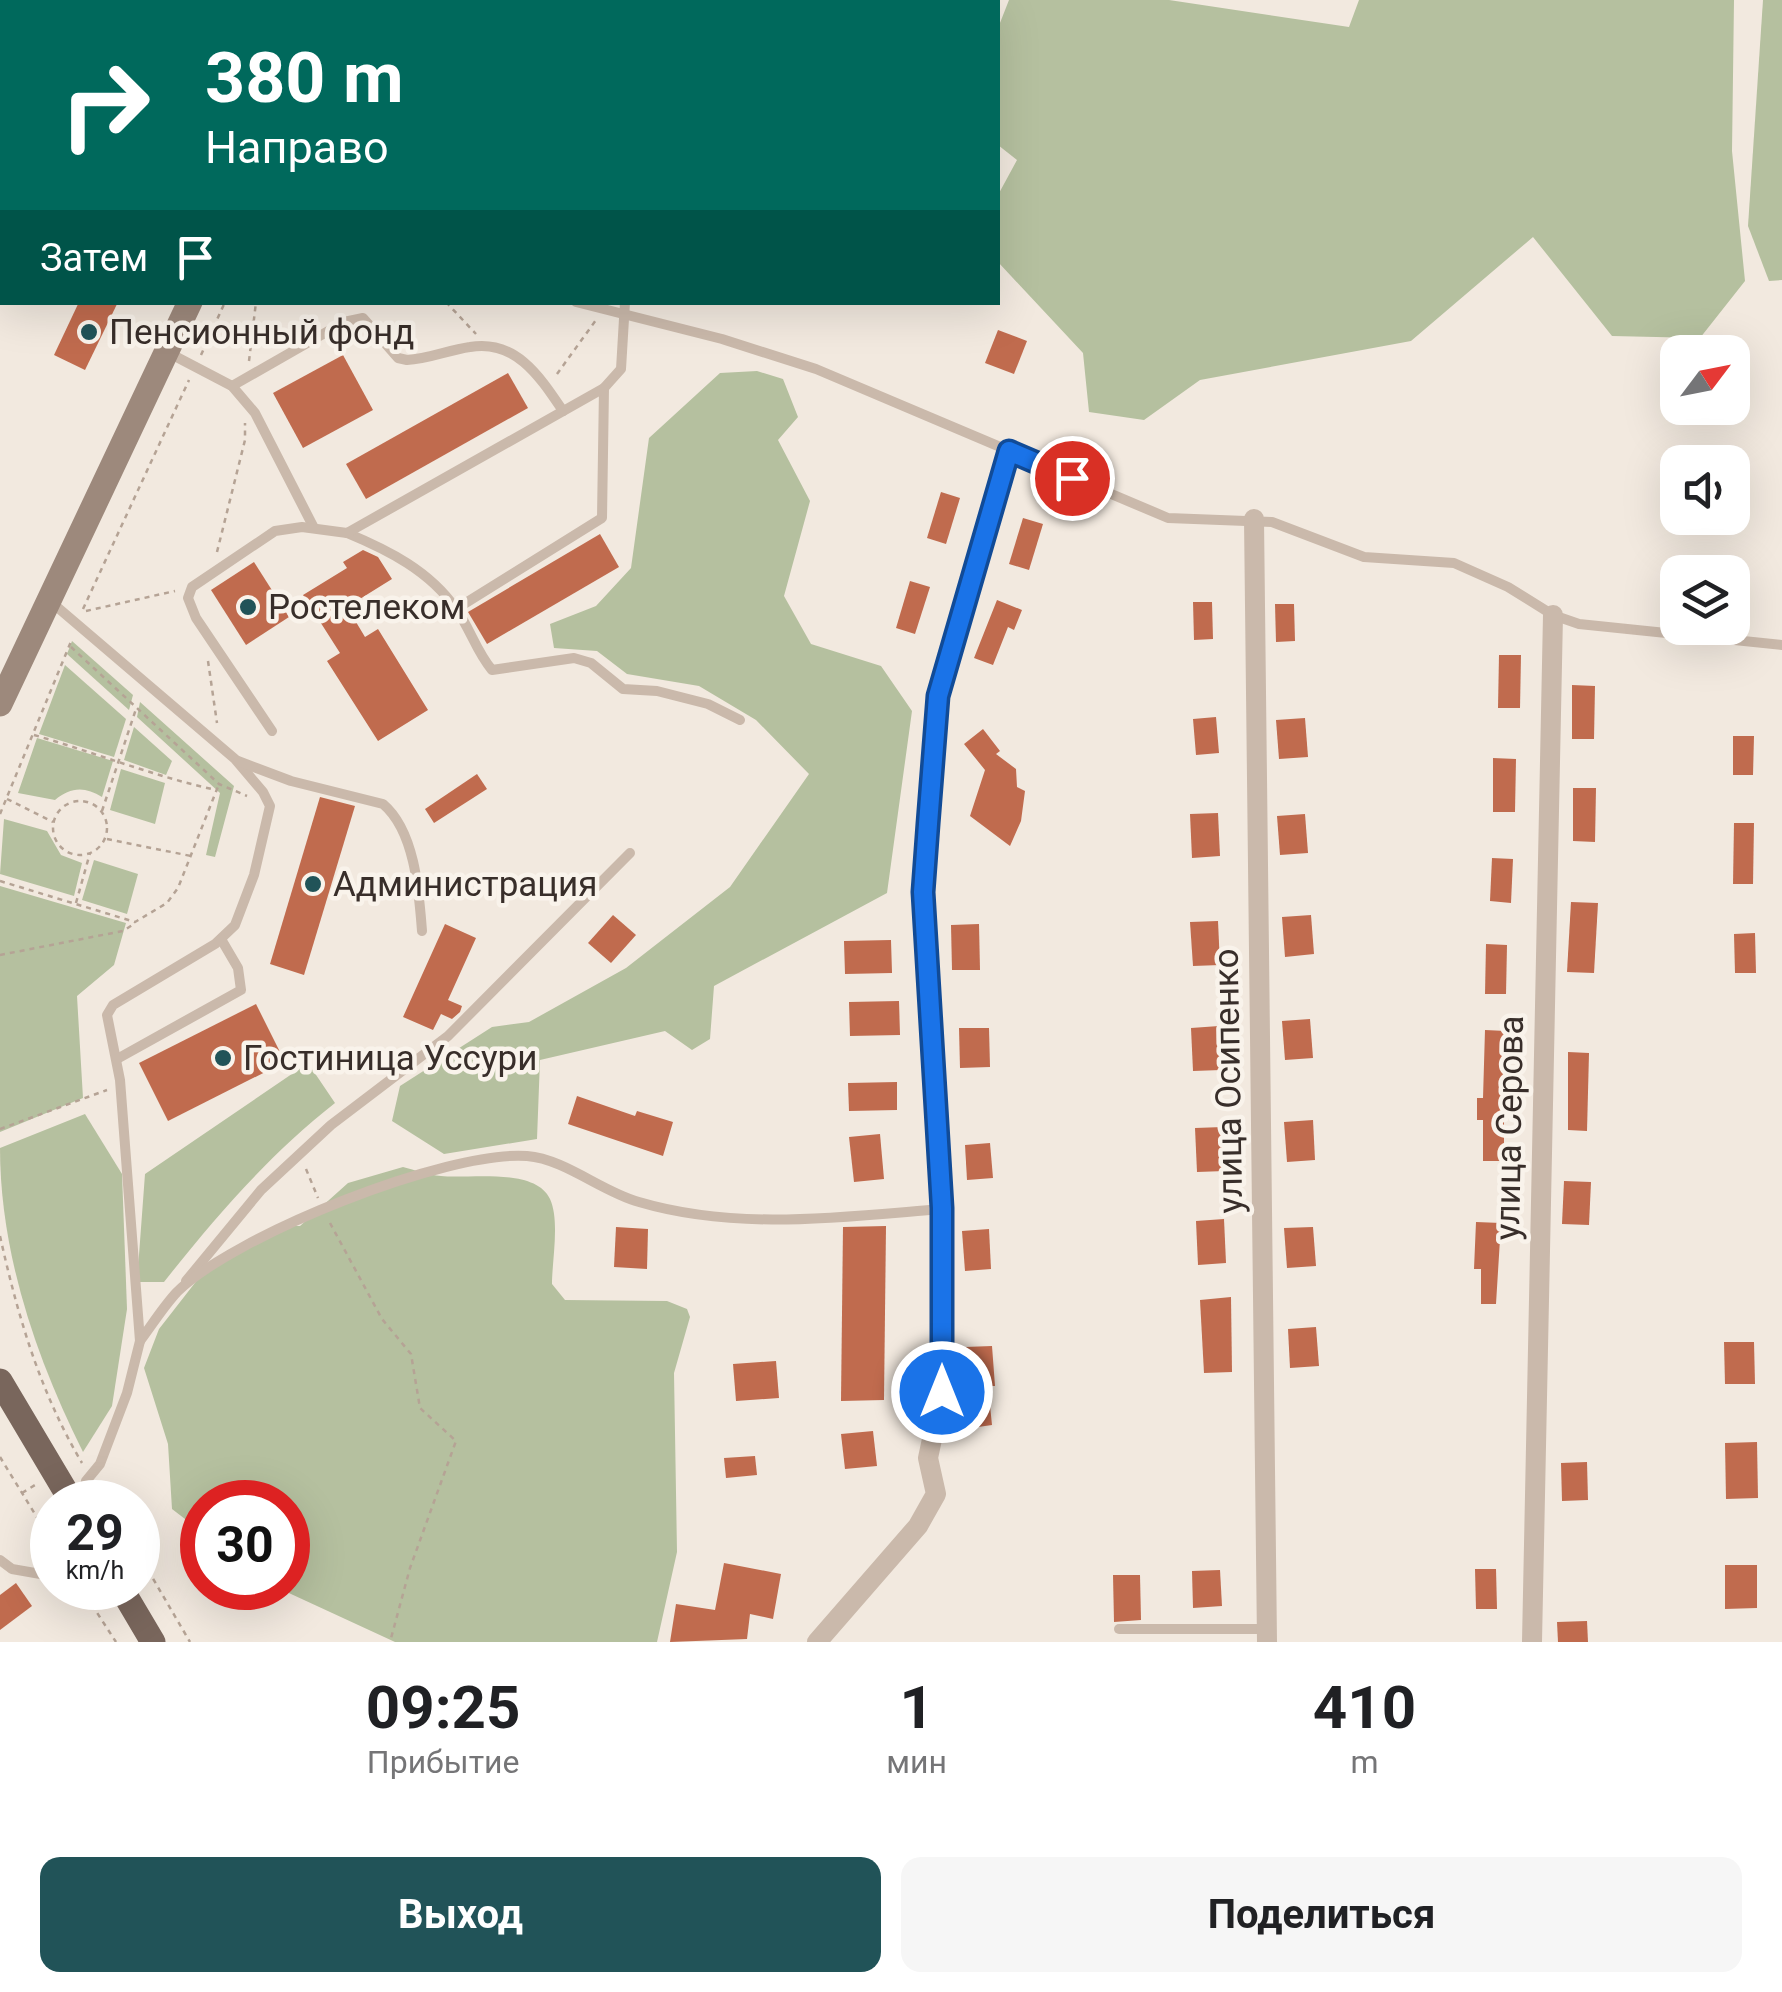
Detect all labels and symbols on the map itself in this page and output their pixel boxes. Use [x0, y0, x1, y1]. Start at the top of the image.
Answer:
place label: Пенсионный фонд [109, 312, 414, 353]
marker: Пенсионный фонд [78, 321, 100, 343]
north arrow [1660, 335, 1750, 425]
pin [1030, 436, 1115, 521]
place label: Ростелеком [268, 587, 465, 628]
marker: Ростелеком [237, 596, 259, 618]
place label: Администрация [333, 864, 598, 905]
marker: Администрация [302, 873, 324, 895]
street label: улица Осипенко [1206, 948, 1251, 1214]
street label: улица Серова [1487, 1015, 1532, 1241]
place label: Гостиница Уссури [243, 1038, 537, 1079]
marker: Гостиница Уссури [212, 1047, 234, 1069]
position arrow [890, 1340, 994, 1444]
speed limit sign: 30 [180, 1480, 310, 1610]

